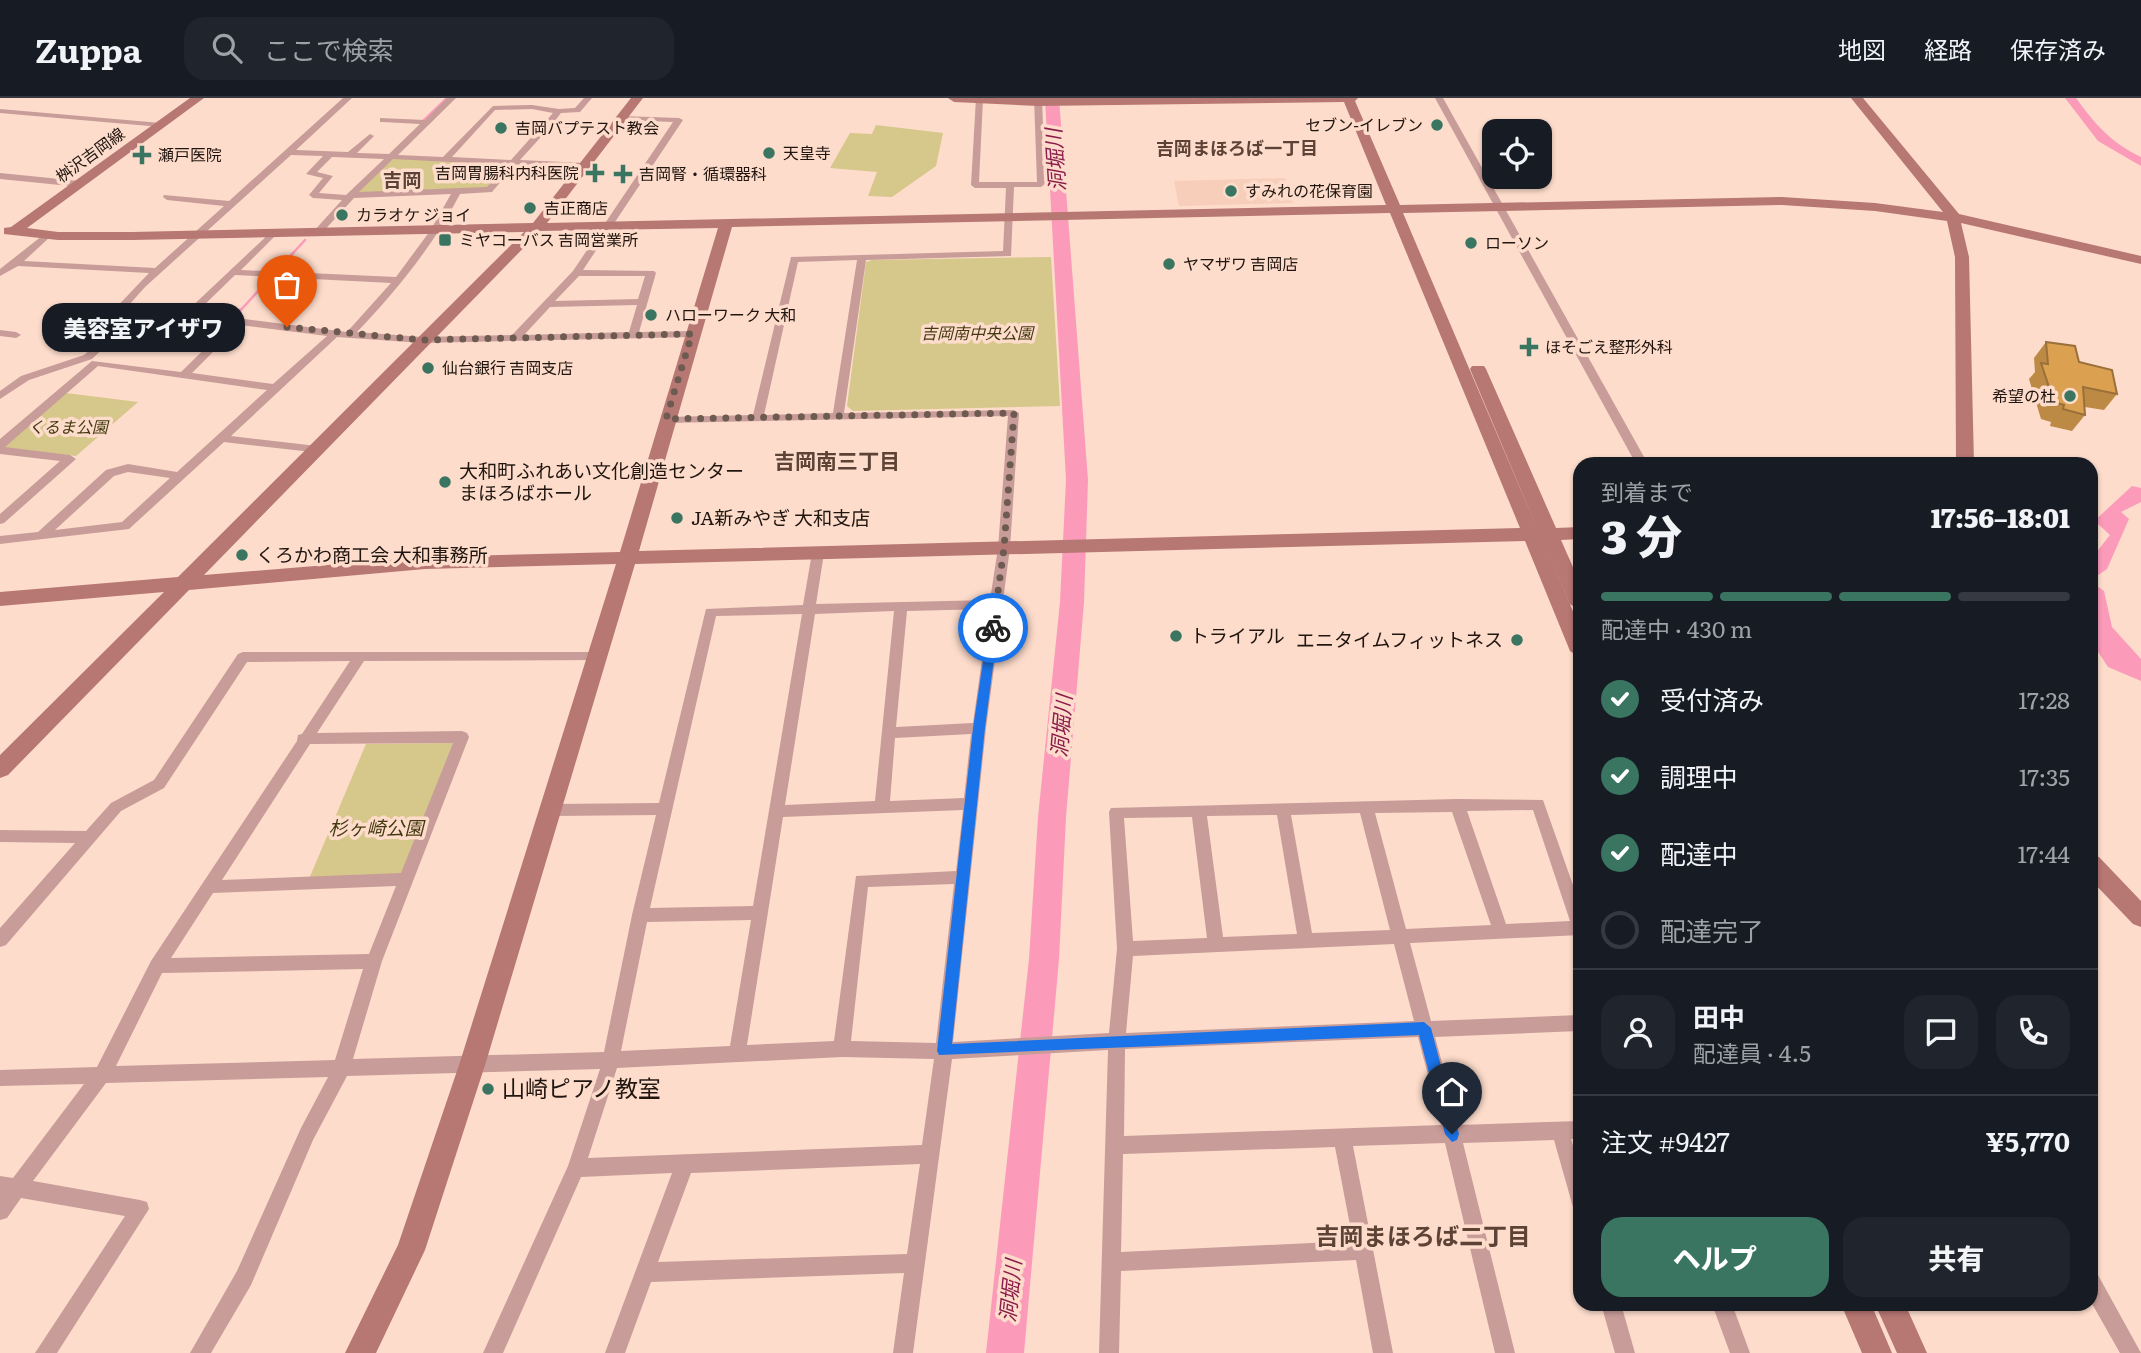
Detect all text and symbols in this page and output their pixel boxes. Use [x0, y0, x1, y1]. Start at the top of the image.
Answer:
search box [184, 17, 674, 80]
text: Zuppa [35, 24, 142, 73]
icon: search [208, 29, 246, 67]
text: ここで検索 [264, 29, 394, 68]
text: 地図 [1838, 31, 1886, 66]
text: 経路 [1924, 31, 1972, 66]
text: 保存済み [2010, 31, 2106, 66]
place label: セブン-イレブン [1305, 112, 1423, 136]
place label: 吉岡バプテスト教会 [515, 115, 659, 139]
marker: セブン-イレブン [1429, 117, 1445, 133]
map controls [1482, 119, 1552, 189]
button: locate [1482, 119, 1552, 189]
marker: 吉岡バプテスト教会 [493, 120, 509, 136]
street label: 桝沢吉岡線 [50, 121, 129, 187]
water label: 洞堀川 [1036, 126, 1071, 193]
district label: 吉岡まほろば一丁目 [1156, 134, 1318, 161]
place label: 天皇寺 [783, 140, 831, 164]
place label: 瀬戸医院 [158, 142, 222, 166]
marker: 瀬戸医院 [132, 145, 152, 165]
marker: 天皇寺 [761, 145, 777, 161]
place label: 吉岡胃腸科内科医院 [435, 160, 579, 184]
place label: 吉岡腎・循環器科 [639, 161, 767, 185]
marker: 吉岡胃腸科内科医院 [585, 163, 605, 183]
marker: 吉岡腎・循環器科 [613, 164, 633, 184]
district label: 吉岡 [383, 165, 421, 193]
place label: すみれの花保育園 [1245, 178, 1373, 202]
marker: すみれの花保育園 [1223, 183, 1239, 199]
place label: 吉正商店 [544, 195, 608, 219]
marker: 吉正商店 [522, 200, 538, 216]
place label: カラオケ ジョイ [356, 202, 471, 226]
marker: カラオケ ジョイ [334, 207, 350, 223]
place label: ミヤコーバス 吉岡営業所 [459, 227, 638, 251]
place label: ローソン [1485, 230, 1549, 254]
marker: ミヤコーバス 吉岡営業所 [437, 232, 453, 248]
marker: ローソン [1463, 235, 1479, 251]
place label: ヤマザワ 吉岡店 [1183, 251, 1298, 275]
pin [257, 255, 317, 327]
marker: ヤマザワ 吉岡店 [1161, 256, 1177, 272]
icon: bag [268, 266, 306, 304]
callout: 美容室アイザワ [42, 302, 245, 352]
place label: ハローワーク 大和 [665, 302, 796, 326]
marker: ハローワーク 大和 [643, 307, 659, 323]
text: 美容室アイザワ [64, 310, 223, 344]
park label: 吉岡南中央公園 [921, 320, 1035, 344]
place label: ほそごえ整形外科 [1545, 334, 1673, 358]
marker: ほそごえ整形外科 [1519, 337, 1539, 357]
place label: 仙台銀行 吉岡支店 [442, 355, 573, 379]
marker: 仙台銀行 吉岡支店 [420, 360, 436, 376]
place label: 希望の杜 [1992, 383, 2056, 407]
marker: 希望の杜 [2062, 388, 2078, 404]
park label: くるま公園 [28, 414, 110, 438]
district label: 吉岡南三丁目 [774, 444, 900, 475]
place label: 大和町ふれあい文化創造センター まほろばホール [459, 456, 744, 506]
marker: 大和町ふれあい文化創造センター まほろばホール [437, 474, 453, 490]
text: 到着まで [1601, 474, 1693, 508]
text: 17:56–18:01 [1931, 497, 2070, 536]
text: 3 分 [1601, 500, 1682, 568]
place label: JA新みやぎ 大和支店 [691, 503, 870, 531]
marker: JA新みやぎ 大和支店 [669, 510, 685, 526]
place label: くろかわ商工会 大和事務所 [256, 540, 488, 568]
marker: くろかわ商工会 大和事務所 [234, 547, 250, 563]
courier [958, 593, 1028, 663]
icon: bike [974, 609, 1012, 647]
text: 配達中 · 430 m [1601, 611, 1752, 645]
place label: トライアル [1190, 621, 1285, 649]
place label: エニタイムフィットネス [1296, 625, 1503, 653]
marker: トライアル [1168, 628, 1184, 644]
marker: エニタイムフィットネス [1509, 632, 1525, 648]
text: 受付済み [1660, 679, 1764, 718]
icon: check [1601, 680, 1639, 718]
text: 17:28 [2018, 682, 2070, 716]
water label: 洞堀川 [1041, 691, 1078, 759]
text: 調理中 [1660, 756, 1738, 795]
icon: check [1601, 757, 1639, 795]
text: 17:35 [2019, 759, 2070, 793]
park label: 杉ヶ崎公園 [328, 813, 426, 841]
text: 配達中 [1660, 833, 1738, 872]
icon: check [1601, 834, 1639, 872]
text: 17:44 [2018, 836, 2070, 870]
text: 配達完了 [1660, 910, 1764, 949]
button: person [1601, 995, 1675, 1069]
button: chat [1904, 995, 1978, 1069]
button: phone [1996, 995, 2070, 1069]
text: 田中 [1693, 996, 1745, 1035]
text: 配達員 · 4.5 [1693, 1035, 1811, 1069]
pin [1422, 1062, 1482, 1134]
place label: 山崎ピアノ教室 [502, 1070, 661, 1104]
icon: home [1433, 1073, 1471, 1111]
marker: 山崎ピアノ教室 [480, 1081, 496, 1097]
text: 注文 #9427 [1601, 1121, 1730, 1160]
text: ¥5,770 [1986, 1121, 2070, 1160]
district label: 吉岡まほろば二丁目 [1315, 1217, 1531, 1252]
button: ヘルプ [1601, 1217, 1829, 1297]
button: 共有 [1843, 1217, 2070, 1297]
water label: 洞堀川 [990, 1256, 1027, 1324]

